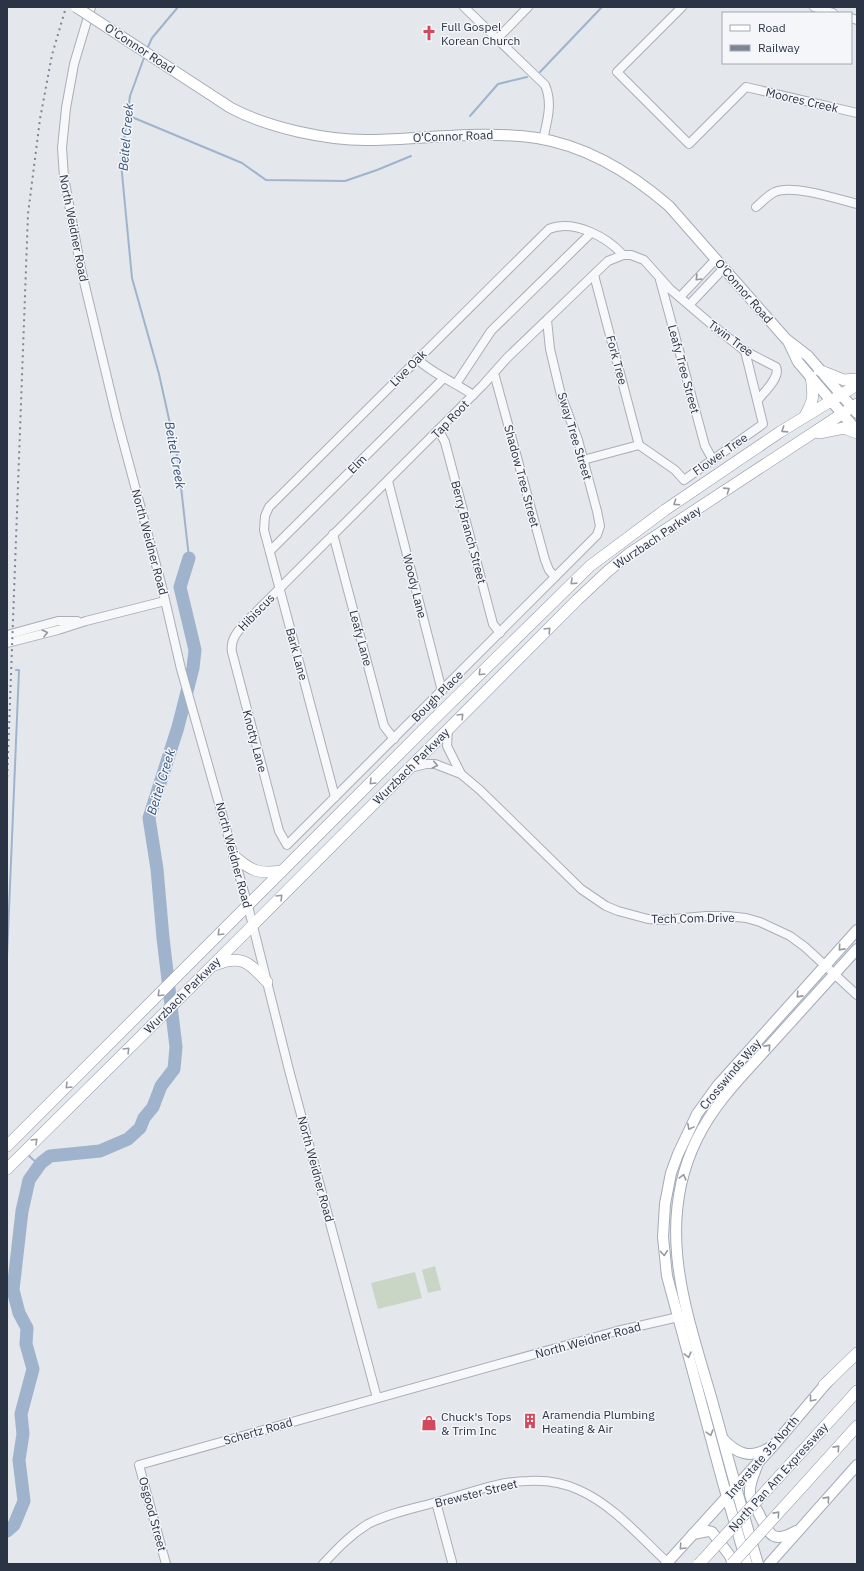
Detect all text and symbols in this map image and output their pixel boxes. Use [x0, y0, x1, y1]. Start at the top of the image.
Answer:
legend [722, 12, 852, 64]
place label: Full Gospel Korean Church [441, 19, 520, 48]
street label: O'Connor Road [102, 20, 178, 76]
text: Road [758, 20, 786, 35]
church icon: Full Gospel Korean Church [420, 24, 438, 42]
text: Railway [758, 40, 800, 55]
street label: Moores Creek [764, 84, 840, 116]
water label: Beitel Creek [115, 102, 137, 172]
street label: O'Connor Road [413, 127, 493, 145]
street label: North Weidner Road [56, 173, 92, 283]
street label: O'Connor Road [712, 256, 776, 326]
one-way arrow [695, 273, 703, 281]
street label: Twin Tree [706, 317, 757, 360]
street label: Leafy Tree Street [665, 323, 703, 415]
street label: Fork Tree [603, 334, 631, 387]
street label: Live Oak [387, 346, 430, 389]
street label: Sway Tree Street [555, 390, 595, 482]
street label: Tap Root [428, 397, 472, 441]
water label: Beitel Creek [161, 420, 189, 490]
street label: Shadow Tree Street [501, 423, 543, 529]
one-way arrow [781, 425, 788, 433]
street label: Flower Tree [690, 429, 751, 478]
street label: Elm [344, 451, 370, 477]
street label: Berry Branch Street [448, 479, 490, 585]
street label: North Weidner Road [129, 488, 171, 596]
one-way arrow [723, 488, 730, 495]
one-way arrow [673, 498, 680, 506]
street label: Wurzbach Parkway [610, 502, 704, 572]
street label: Woody Lane [400, 552, 430, 620]
one-way arrow [570, 577, 578, 585]
street label: Hibiscus [235, 590, 277, 634]
street label: Leafy Lane [346, 608, 376, 668]
street label: Bark Lane [283, 626, 311, 682]
one-way arrow [543, 627, 550, 634]
one-way arrow [41, 629, 48, 638]
street label: Bough Place [408, 667, 466, 725]
one-way arrow [478, 669, 486, 676]
street label: Knotty Lane [239, 708, 271, 774]
one-way arrow [456, 713, 464, 721]
street label: Wurzbach Parkway [370, 725, 452, 807]
water label: Beitel Creek [143, 747, 179, 817]
one-way arrow [432, 761, 439, 769]
one-way arrow [369, 777, 377, 785]
street label: North Weidner Road [213, 801, 255, 909]
one-way arrow [275, 894, 283, 902]
street label: Tech Com Drive [651, 910, 735, 926]
one-way arrow [217, 928, 225, 936]
one-way arrow [838, 943, 846, 951]
street label: Wurzbach Parkway [141, 954, 223, 1036]
one-way arrow [157, 989, 165, 997]
one-way arrow [796, 990, 803, 998]
street label: Crosswinds Way [696, 1036, 764, 1112]
one-way arrow [763, 1044, 771, 1052]
one-way arrow [122, 1047, 130, 1055]
one-way arrow [65, 1081, 72, 1089]
street label: North Weidner Road [295, 1115, 337, 1223]
one-way arrow [687, 1123, 694, 1131]
one-way arrow [30, 1138, 38, 1146]
one-way arrow [678, 1174, 687, 1181]
one-way arrow [660, 1250, 669, 1256]
street label: North Weidner Road [534, 1319, 642, 1361]
one-way arrow [683, 1351, 692, 1358]
one-way arrow [810, 1394, 817, 1402]
place label: Aramendia Plumbing Heating & Air [542, 1407, 655, 1436]
place label: Chuck's Tops & Trim Inc [441, 1409, 512, 1438]
building icon: Aramendia Plumbing Heating & Air [521, 1412, 539, 1430]
street label: Interstate 35 North [722, 1413, 802, 1501]
street label: Schertz Road [222, 1414, 294, 1448]
shop icon: Chuck's Tops & Trim Inc [420, 1414, 438, 1432]
street label: North Pan Am Expressway [725, 1419, 831, 1535]
one-way arrow [705, 1429, 714, 1436]
one-way arrow [832, 1446, 839, 1453]
street label: Osgood Street [136, 1475, 170, 1553]
street label: Brewster Street [433, 1475, 519, 1511]
one-way arrow [823, 1496, 830, 1504]
one-way arrow [772, 1512, 779, 1519]
one-way arrow [680, 1542, 687, 1549]

